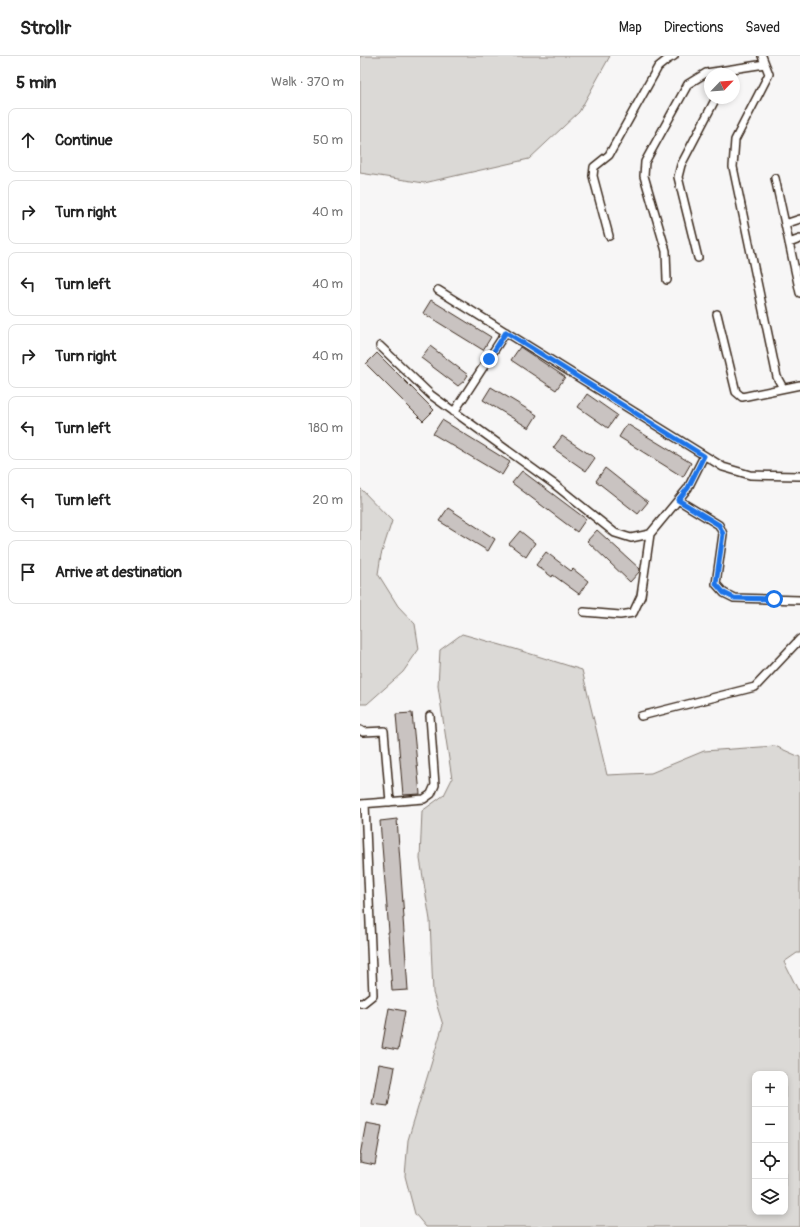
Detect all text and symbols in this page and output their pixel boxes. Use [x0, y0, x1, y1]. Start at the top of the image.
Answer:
text: Strollr [20, 16, 71, 40]
text: Map [619, 19, 642, 36]
text: Directions [664, 19, 723, 36]
text: Saved [745, 19, 780, 36]
north arrow [704, 68, 740, 104]
text: 5 min [16, 72, 56, 93]
text: Walk · 370 m [271, 74, 344, 90]
icon: ahead [17, 129, 39, 151]
text: Continue [55, 131, 113, 150]
text: 50 m [313, 132, 343, 148]
icon: right [17, 201, 39, 223]
text: Turn right [55, 203, 116, 222]
text: 40 m [312, 204, 343, 220]
icon: left [17, 273, 39, 295]
text: Turn left [55, 275, 111, 294]
text: 40 m [312, 276, 343, 292]
icon: right [17, 345, 39, 367]
text: Turn right [55, 347, 116, 366]
text: 40 m [312, 348, 343, 364]
route end [480, 350, 498, 368]
icon: left [17, 417, 39, 439]
text: Turn left [55, 419, 111, 438]
text: 180 m [308, 420, 343, 436]
icon: left [17, 489, 39, 511]
text: Turn left [55, 491, 111, 510]
text: 20 m [312, 492, 343, 508]
icon: arrive [17, 561, 39, 583]
text: Arrive at destination [55, 563, 182, 582]
route start [765, 590, 783, 608]
map controls [752, 1071, 788, 1215]
button: + [752, 1071, 788, 1107]
button: − [752, 1107, 788, 1143]
button: locate [752, 1143, 788, 1179]
button: layers [752, 1179, 788, 1215]

